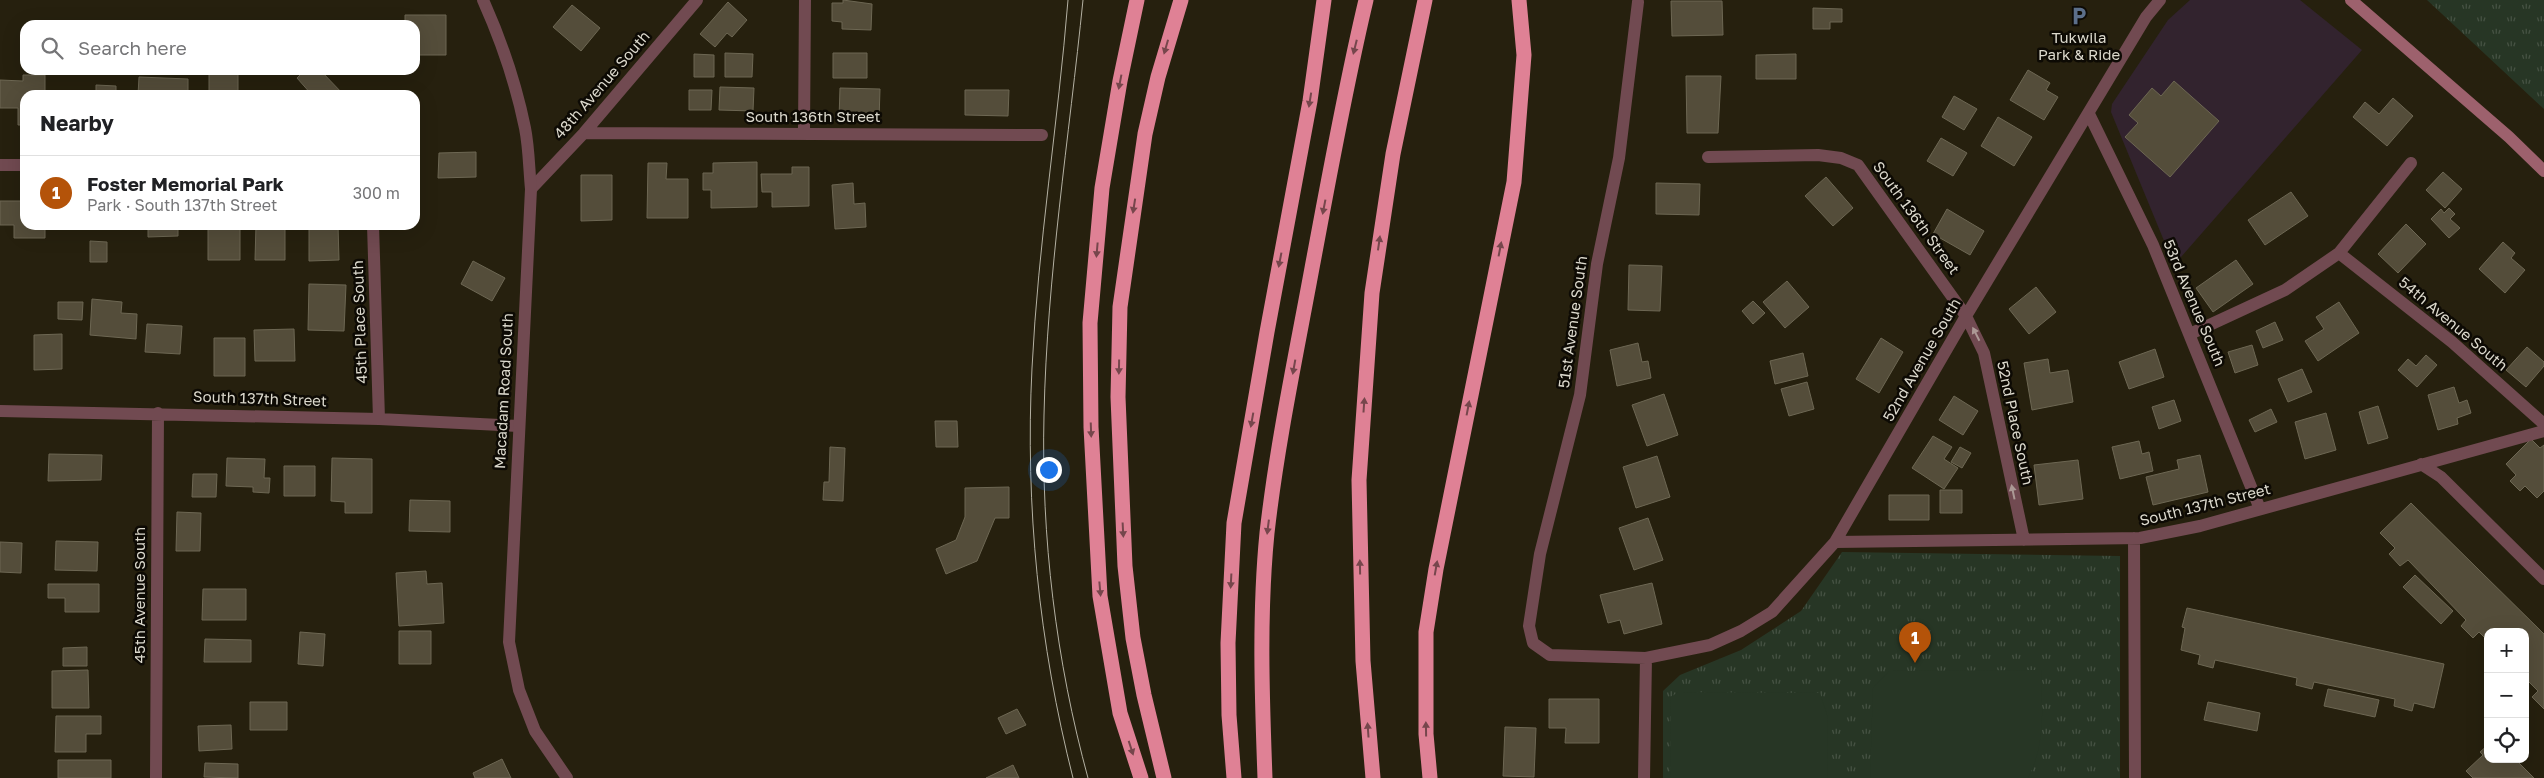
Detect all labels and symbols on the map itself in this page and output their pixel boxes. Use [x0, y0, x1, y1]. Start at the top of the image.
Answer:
parking icon: Tukwila Park & Ride [2068, 5, 2090, 27]
street label: 48th Avenue South [550, 27, 653, 142]
place label: Tukwila Park & Ride [2038, 28, 2120, 63]
one-way arrow [1162, 39, 1170, 54]
one-way arrow [1351, 40, 1359, 55]
one-way arrow [1116, 74, 1124, 90]
one-way arrow [1306, 93, 1314, 109]
street label: South 136th Street [745, 107, 881, 125]
street label: South 136th Street [1870, 157, 1964, 277]
one-way arrow [1129, 198, 1137, 214]
one-way arrow [1319, 199, 1327, 215]
one-way arrow [1376, 235, 1384, 251]
street label: 53rd Avenue South [2160, 237, 2230, 369]
one-way arrow [1496, 241, 1504, 257]
one-way arrow [1092, 242, 1100, 258]
one-way arrow [1276, 252, 1284, 268]
street label: 51st Avenue South [1554, 255, 1590, 389]
street label: 45th Place South [348, 260, 370, 384]
street label: 54th Avenue South [2396, 272, 2512, 374]
street label: 52nd Avenue South [1879, 295, 1964, 424]
street label: Macadam Road South [490, 313, 516, 469]
one-way arrow [1971, 327, 1980, 342]
one-way arrow [1115, 359, 1123, 375]
one-way arrow [1290, 359, 1298, 375]
street label: 52nd Place South [1994, 359, 2038, 486]
street label: South 137th Street [193, 387, 327, 409]
one-way arrow [1361, 397, 1369, 413]
one-way arrow [1464, 401, 1472, 416]
one-way arrow [1247, 412, 1255, 428]
one-way arrow [1087, 422, 1095, 438]
your location [1036, 457, 1062, 483]
street label: South 137th Street [2138, 479, 2272, 529]
one-way arrow [2009, 483, 2017, 499]
one-way arrow [1264, 519, 1272, 535]
one-way arrow [1119, 522, 1127, 538]
street label: 45th Avenue South [130, 527, 148, 663]
one-way arrow [1356, 559, 1364, 575]
one-way arrow [1433, 559, 1441, 575]
one-way arrow [1226, 573, 1234, 589]
one-way arrow [1096, 581, 1104, 597]
pin: 1 [1899, 622, 1931, 663]
one-way arrow [1363, 721, 1371, 737]
one-way arrow [1422, 721, 1430, 737]
one-way arrow [1128, 741, 1136, 756]

